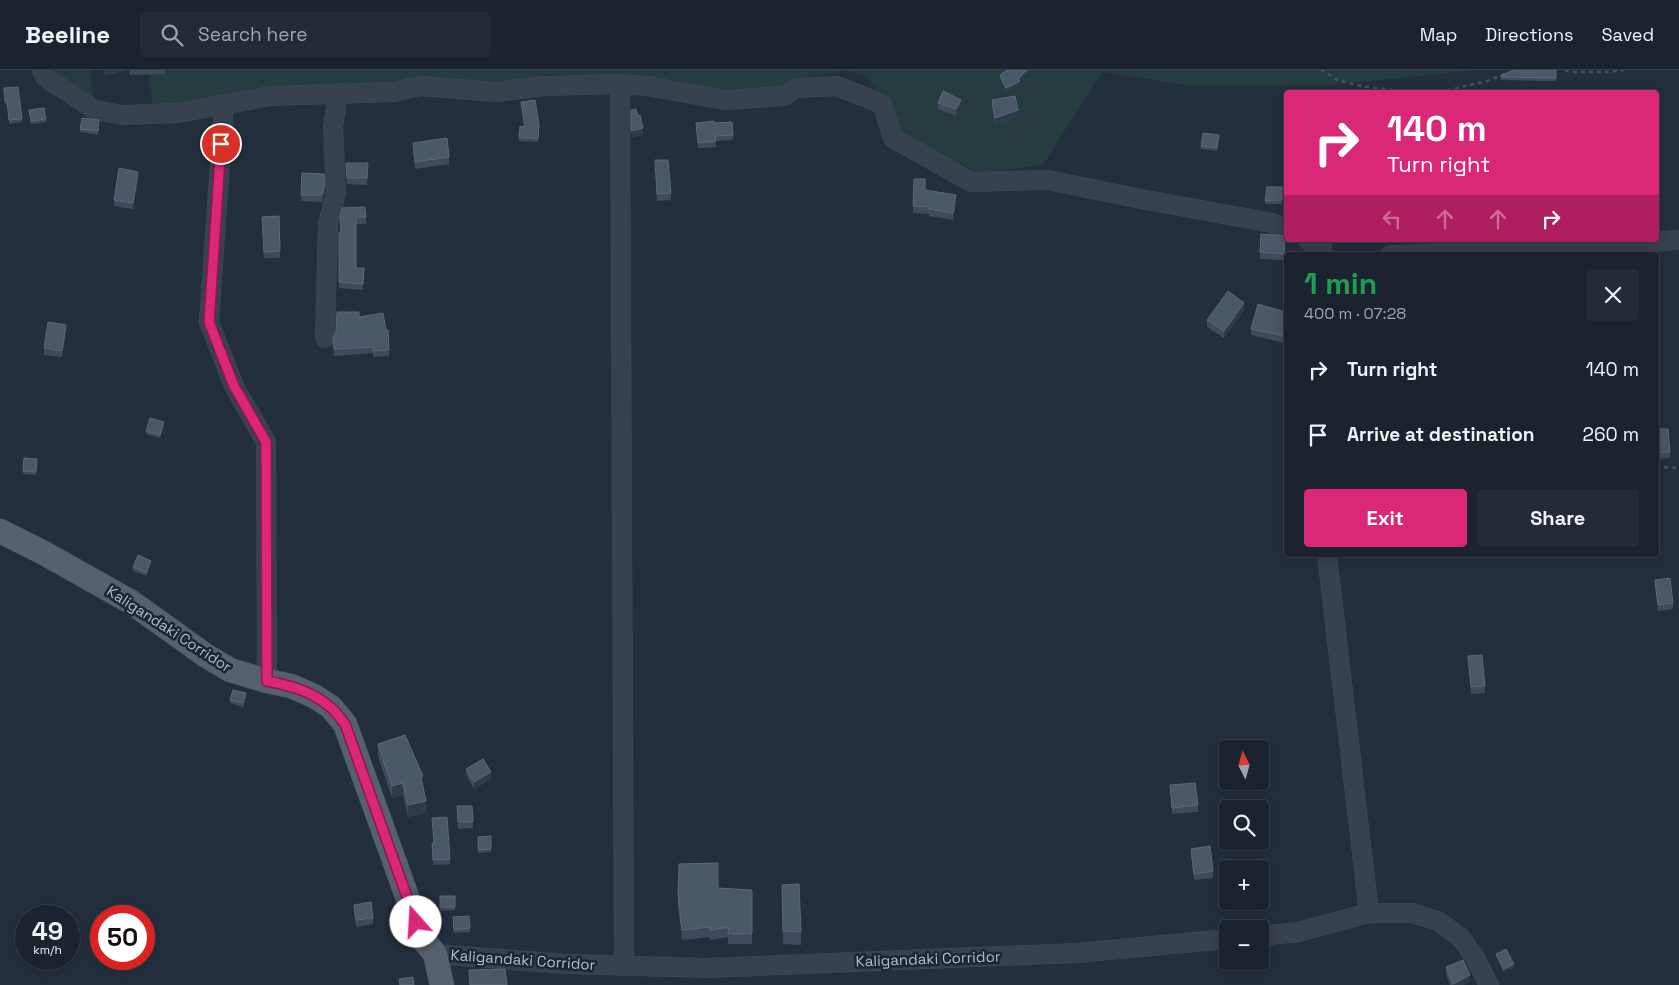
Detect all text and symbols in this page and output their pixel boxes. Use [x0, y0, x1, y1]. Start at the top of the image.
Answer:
search box [140, 12, 490, 57]
text: Beeline [25, 19, 110, 50]
icon: search [158, 21, 186, 49]
text: Search here [198, 22, 308, 47]
text: Map [1420, 23, 1457, 46]
text: Directions [1485, 23, 1574, 46]
text: Saved [1602, 23, 1654, 46]
text: 140 m [1387, 107, 1487, 151]
icon: right [1304, 110, 1369, 175]
pin [200, 123, 242, 165]
icon: arrive [207, 130, 235, 158]
text: Turn right [1387, 150, 1490, 178]
icon: left [1378, 205, 1406, 233]
icon: ahead [1431, 205, 1459, 233]
icon: ahead [1484, 205, 1512, 233]
icon: right [1537, 205, 1565, 233]
text: 1 min [1304, 264, 1377, 303]
button: close [1587, 269, 1639, 321]
text: 400 m · 07:28 [1304, 303, 1406, 324]
icon: right [1304, 356, 1332, 384]
text: Turn right [1347, 357, 1437, 382]
text: 140 m [1586, 357, 1639, 382]
icon: arrive [1304, 421, 1332, 449]
text: Arrive at destination [1347, 422, 1535, 447]
text: 260 m [1583, 422, 1639, 447]
button: Exit [1304, 489, 1467, 547]
button: Share [1477, 489, 1639, 547]
street label: Kaligandaki Corridor [103, 581, 236, 676]
north arrow [1219, 740, 1269, 790]
map controls [1219, 740, 1269, 970]
button: search [1219, 800, 1269, 850]
button: + [1219, 860, 1269, 910]
position arrow [389, 895, 441, 947]
speed limit sign: 50 [90, 905, 155, 970]
text: 49 [32, 915, 63, 947]
button: − [1219, 920, 1269, 970]
text: km/h [33, 942, 62, 958]
street label: Kaligandaki Corridor [450, 945, 596, 974]
street label: Kaligandaki Corridor [855, 946, 1001, 971]

